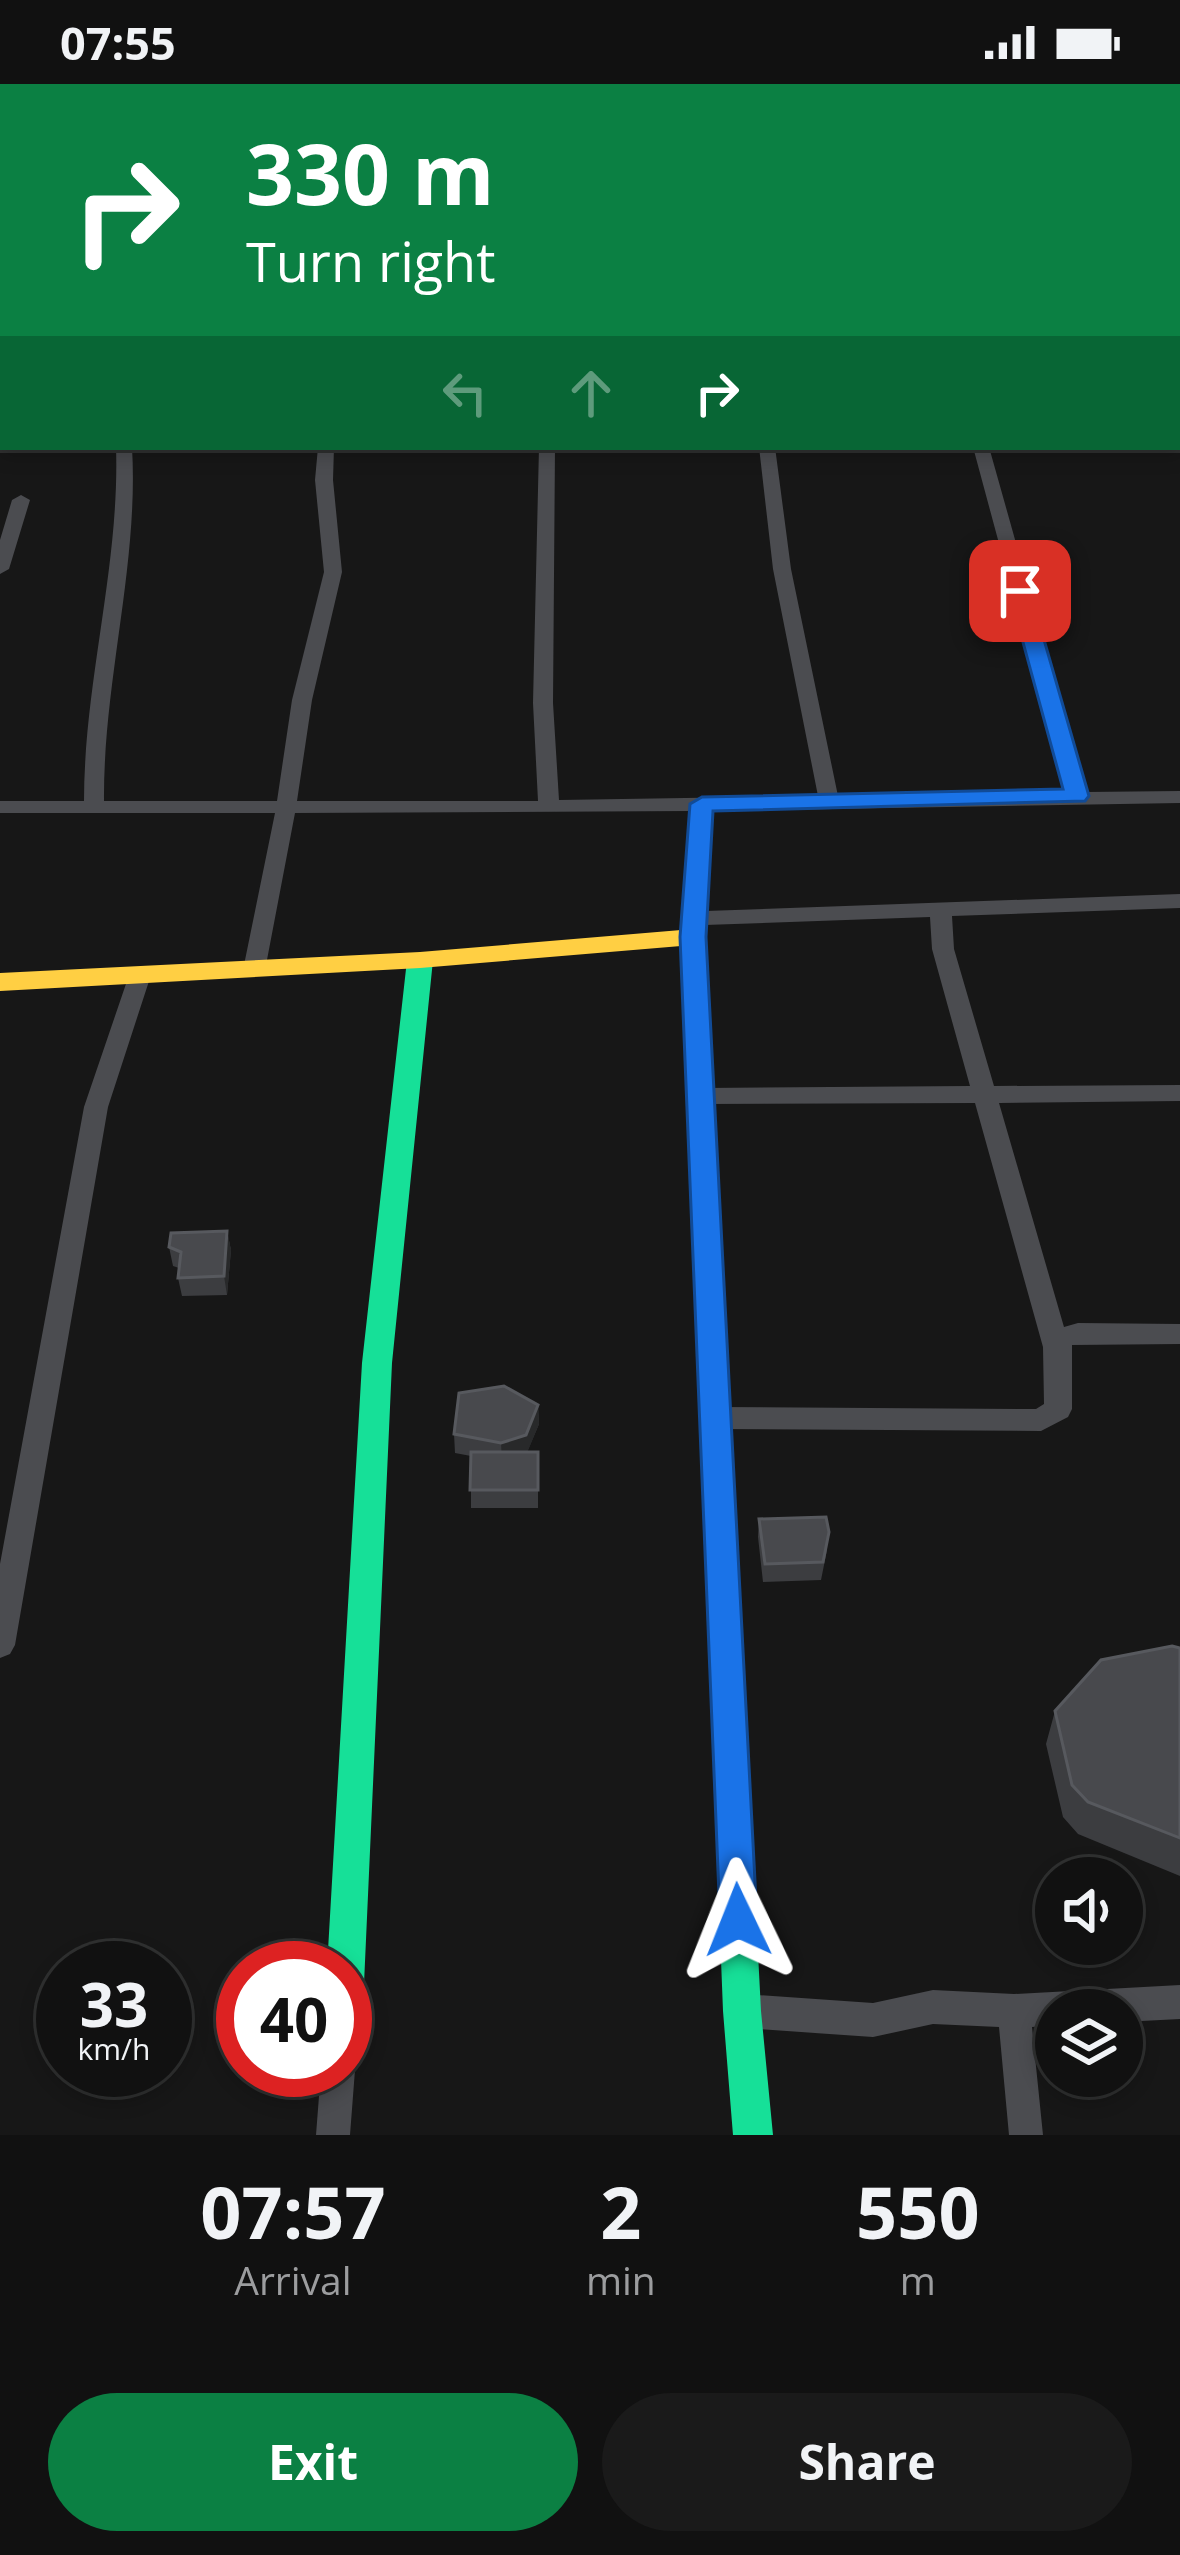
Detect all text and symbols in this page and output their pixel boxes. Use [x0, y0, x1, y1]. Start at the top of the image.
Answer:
text: 07:55 [60, 12, 176, 73]
text: 330 m [246, 115, 494, 230]
icon: right [48, 132, 204, 288]
text: Turn right [246, 224, 495, 298]
icon: left [432, 360, 498, 426]
icon: ahead [558, 360, 624, 426]
icon: right [684, 360, 750, 426]
pin [969, 540, 1071, 642]
icon: arrive [987, 558, 1053, 624]
position arrow [675, 1857, 801, 1983]
map controls [1035, 1857, 1143, 2097]
button: sound [1035, 1857, 1143, 1965]
speed limit sign: 40 [216, 1941, 372, 2097]
text: 33 [80, 1963, 148, 2045]
button: layers [1035, 1989, 1143, 2097]
text: km/h [78, 2028, 150, 2069]
text: 07:57 [200, 2162, 386, 2260]
text: 2 [600, 2162, 641, 2260]
text: 550 [856, 2162, 980, 2260]
text: Arrival [234, 2253, 352, 2306]
text: min [586, 2253, 656, 2306]
text: m [900, 2253, 936, 2306]
button: Exit [48, 2393, 578, 2531]
button: Share [602, 2393, 1132, 2531]

